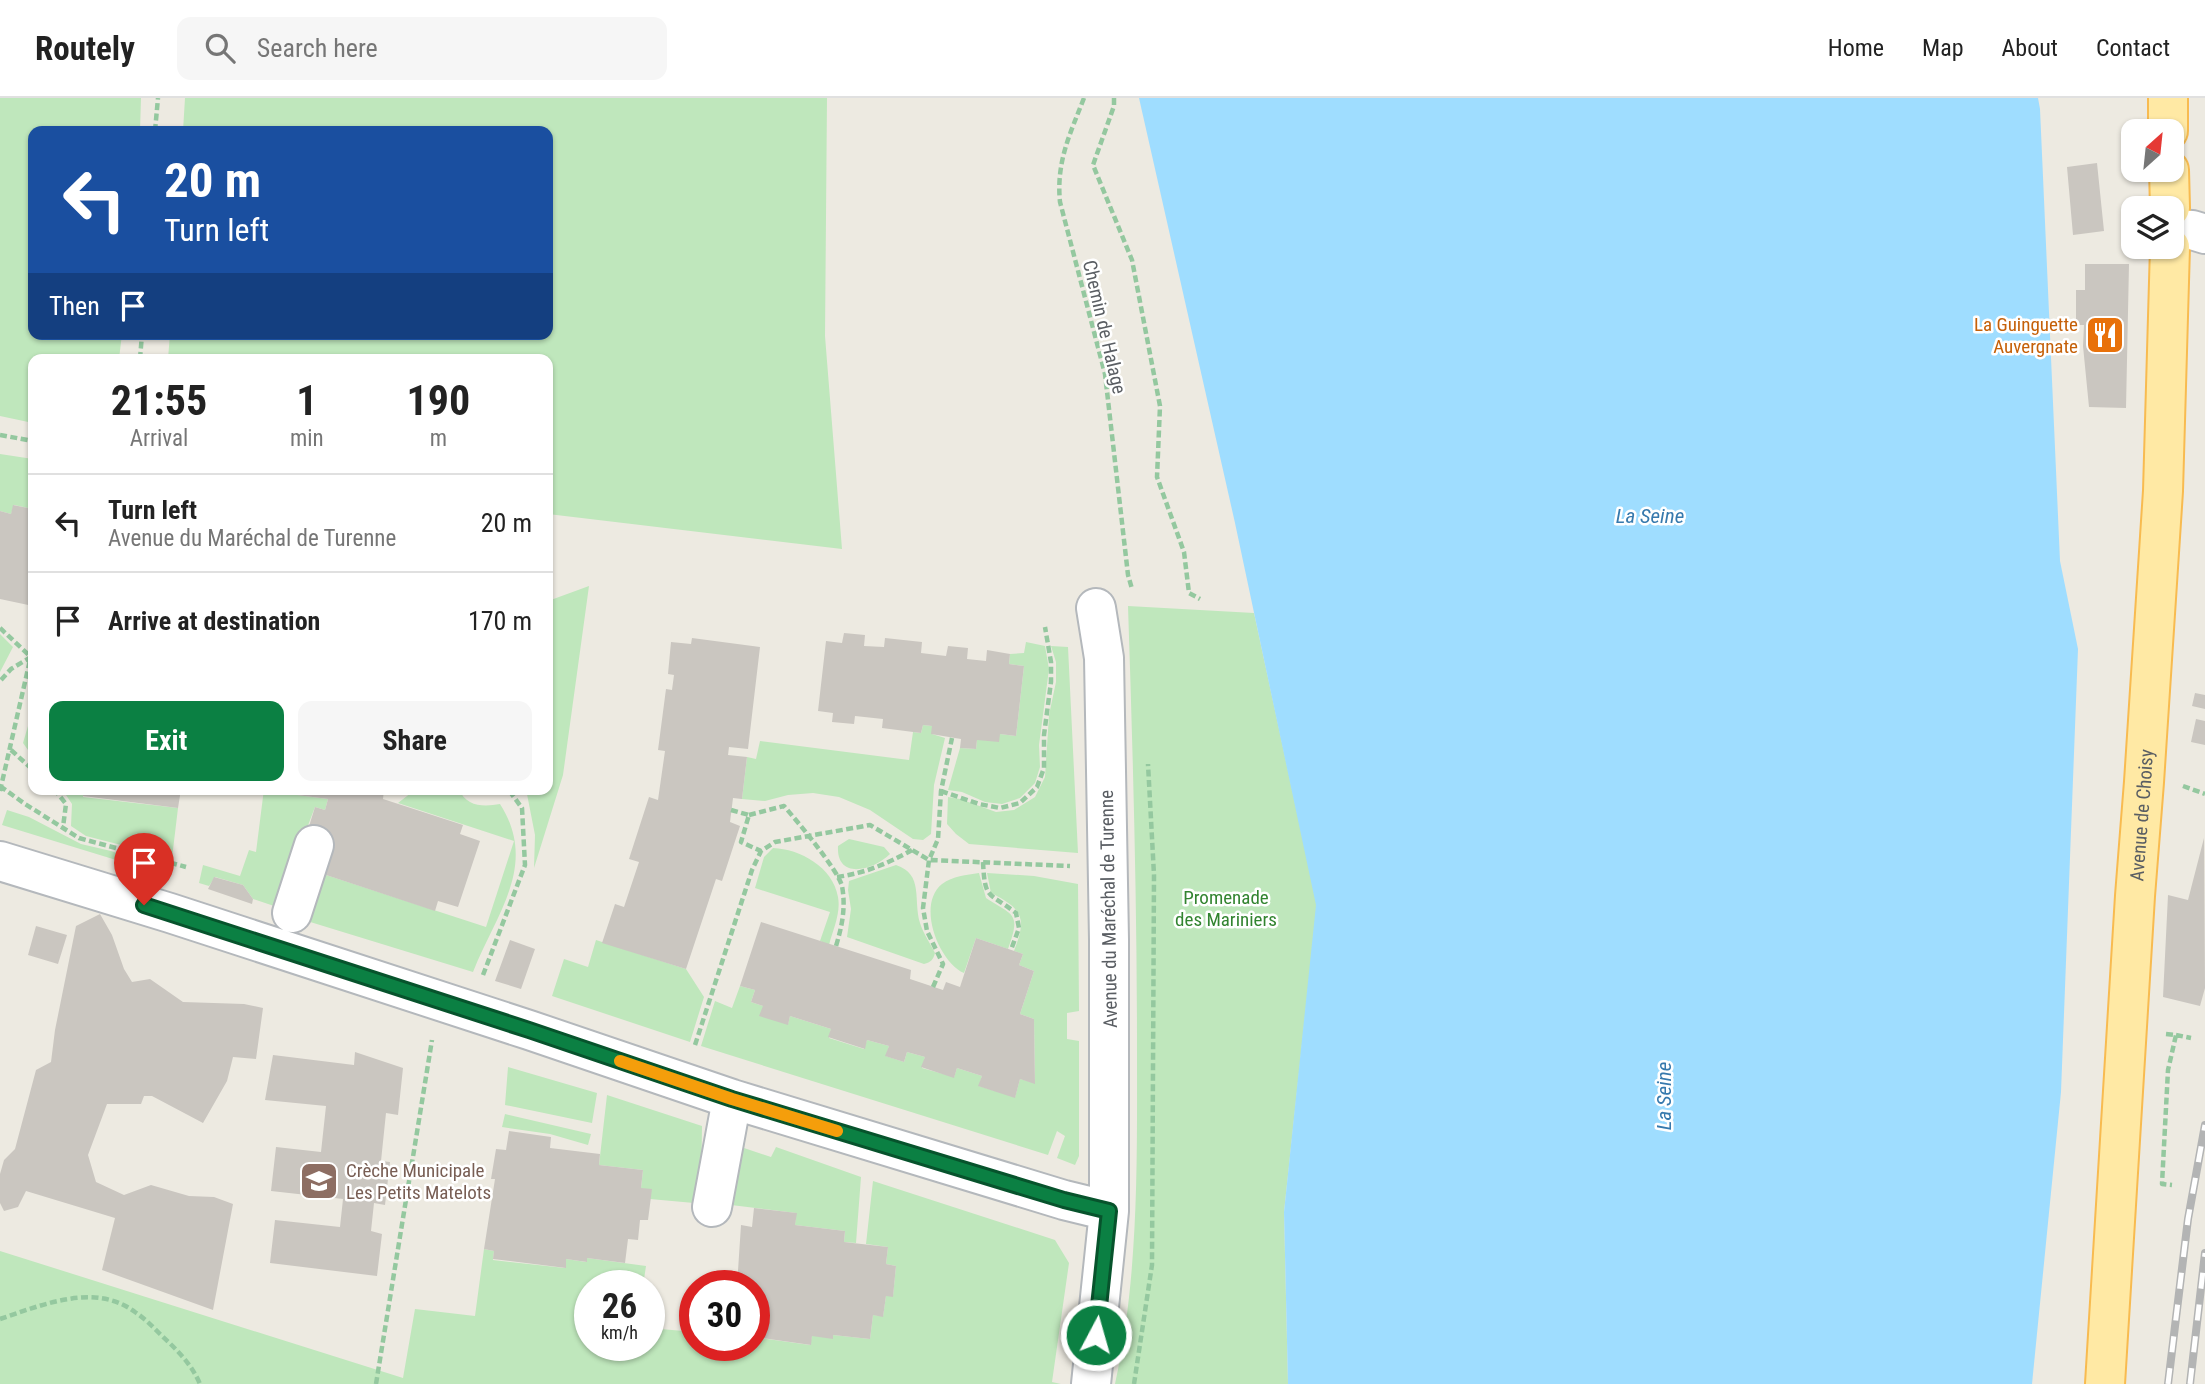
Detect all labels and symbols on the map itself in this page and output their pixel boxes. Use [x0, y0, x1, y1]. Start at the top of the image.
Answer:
north arrow [2121, 119, 2184, 182]
street label: Chemin de Halage [1078, 258, 1131, 396]
place label: La Guinguette Auvergnate [1974, 313, 2078, 358]
restaurant icon: La Guinguette Auvergnate [2084, 314, 2126, 356]
water label: La Seine [1616, 504, 1684, 528]
street label: Avenue de Choisy [2125, 748, 2158, 882]
street label: Avenue du Maréchal de Turenne [1095, 790, 1122, 1028]
pin [114, 833, 174, 905]
park label: Promenade des Mariniers [1175, 886, 1277, 931]
water label: La Seine [1652, 1062, 1676, 1130]
place label: Crèche Municipale Les Petits Matelots [346, 1159, 491, 1204]
school or university icon: Crèche Municipale Les Petits Matelots [298, 1160, 340, 1202]
speed limit sign: 30 [679, 1270, 770, 1361]
position arrow [1059, 1298, 1133, 1372]

